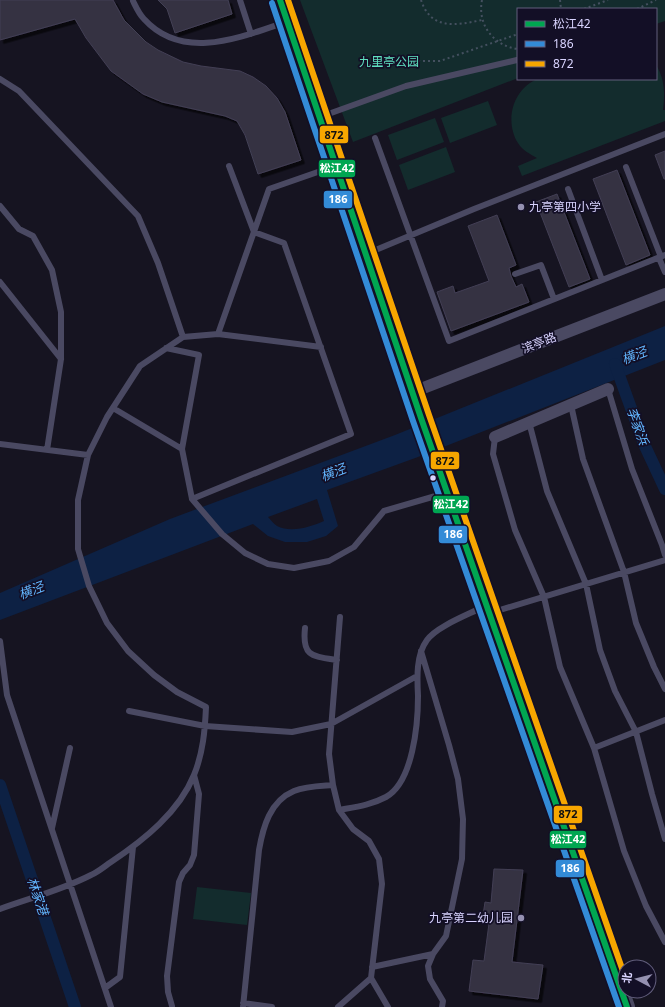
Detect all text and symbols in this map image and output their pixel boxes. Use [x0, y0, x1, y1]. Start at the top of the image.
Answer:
legend [517, 8, 657, 80]
text: 松江42 [553, 15, 591, 32]
text: 186 [553, 35, 574, 52]
park label: 九里亭公园 [359, 53, 419, 70]
text: 872 [553, 55, 574, 72]
line badge: 872 [319, 125, 349, 144]
text: 872 [325, 127, 343, 142]
line badge: 松江42 [318, 159, 356, 178]
text: 松江42 [320, 160, 354, 175]
line badge: 186 [323, 190, 353, 209]
text: 186 [329, 191, 347, 206]
place label: 九亭第四小学 [529, 198, 601, 215]
marker: 九亭第四小学 [516, 202, 526, 212]
street label: 滨亭路 [519, 328, 559, 357]
water label: 横泾 [619, 341, 651, 368]
water label: 李家浜 [623, 405, 653, 448]
line badge: 872 [430, 451, 460, 470]
text: 872 [436, 453, 454, 468]
water label: 横泾 [318, 458, 350, 485]
unlabelled marker [428, 473, 438, 483]
line badge: 松江42 [432, 495, 470, 514]
text: 松江42 [434, 496, 468, 511]
line badge: 186 [438, 525, 468, 544]
text: 186 [444, 526, 462, 541]
water label: 横泾 [16, 576, 48, 603]
line badge: 872 [553, 805, 583, 824]
text: 872 [559, 806, 577, 821]
line badge: 松江42 [549, 830, 587, 849]
text: 松江42 [551, 831, 585, 846]
line badge: 186 [555, 859, 585, 878]
text: 186 [561, 860, 579, 875]
water label: 林家港 [23, 875, 54, 919]
place label: 九亭第二幼儿园 [429, 909, 513, 926]
marker: 九亭第二幼儿园 [516, 913, 526, 923]
north arrow [617, 959, 657, 999]
text: 北 [618, 971, 635, 984]

